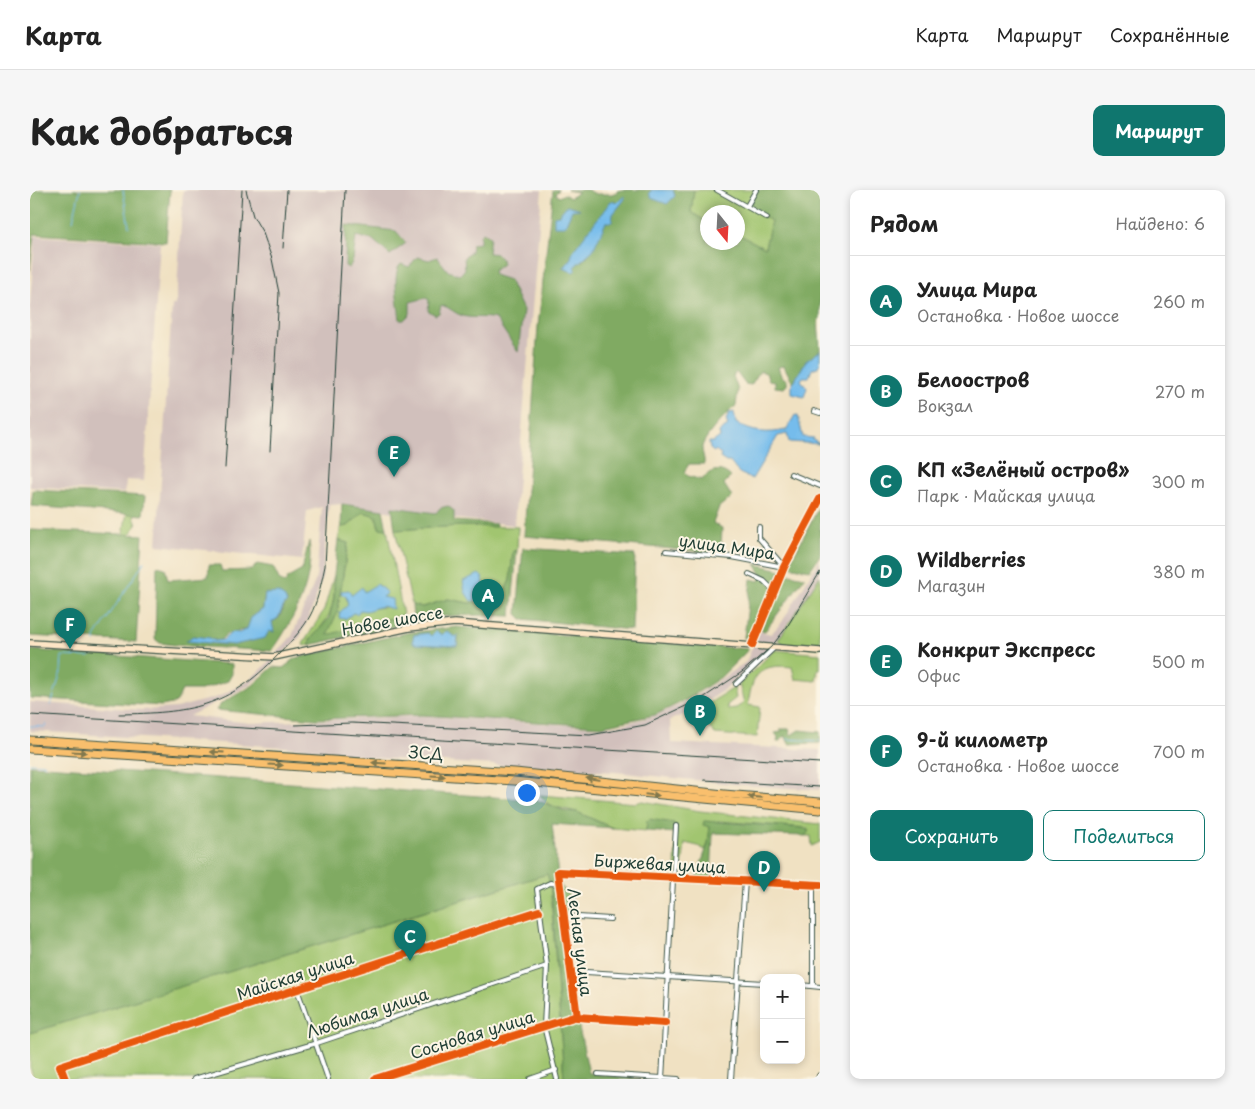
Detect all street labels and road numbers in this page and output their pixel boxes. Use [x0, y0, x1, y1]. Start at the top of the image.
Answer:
street label: улица Мира [678, 527, 776, 565]
street label: Новое шоссе [340, 599, 444, 641]
street label: ЗСД [408, 739, 445, 765]
street label: Биржевая улица [594, 848, 726, 878]
street label: Лесная улица [562, 887, 600, 997]
street label: Майская улица [233, 945, 357, 1005]
street label: Любимая улица [303, 981, 431, 1043]
street label: Сосновая улица [407, 1004, 537, 1064]

